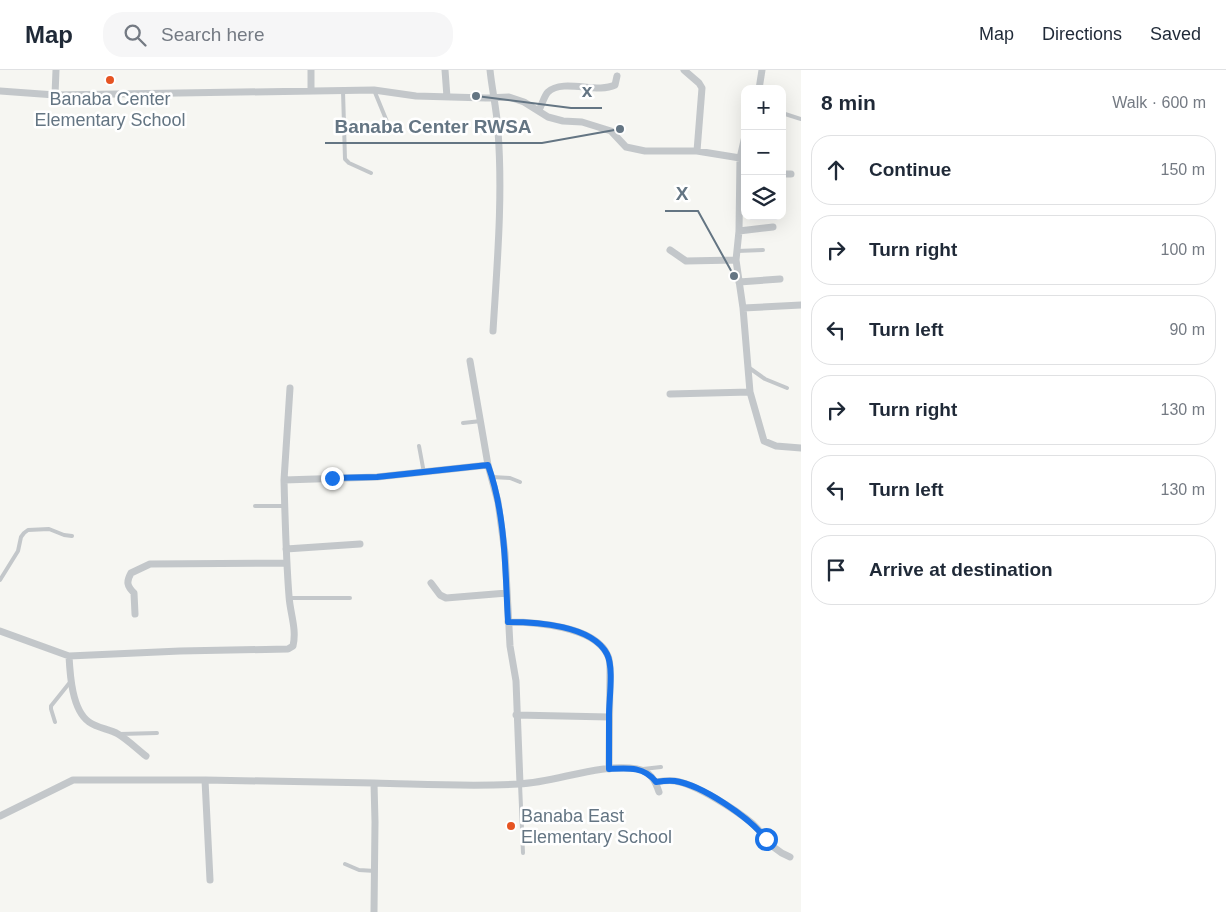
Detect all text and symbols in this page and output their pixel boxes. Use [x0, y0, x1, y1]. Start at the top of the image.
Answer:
search box [103, 12, 453, 57]
text: Map [25, 21, 73, 48]
icon: search [121, 21, 149, 49]
text: Search here [161, 24, 265, 45]
text: Map [979, 24, 1014, 44]
text: Directions [1042, 24, 1122, 44]
text: Saved [1150, 24, 1201, 44]
marker: Banaba Center Elementary School [104, 74, 116, 86]
callout: x [571, 74, 602, 108]
text: x [582, 80, 593, 101]
map controls [741, 85, 786, 220]
button: + [741, 85, 786, 130]
place label: Banaba Center Elementary School [34, 89, 186, 130]
text: 8 min [821, 91, 876, 114]
text: Walk · 600 m [1112, 94, 1206, 111]
callout: Banaba Center RWSA [325, 109, 542, 143]
text: Banaba Center RWSA [334, 116, 532, 137]
button: − [741, 130, 786, 175]
icon: ahead [822, 156, 850, 184]
text: Continue [869, 159, 951, 180]
text: 150 m [1161, 161, 1205, 178]
button: layers [741, 175, 786, 220]
callout: X [665, 177, 698, 211]
text: X [676, 183, 689, 204]
icon: right [822, 236, 850, 264]
text: Turn right [869, 239, 957, 260]
text: 100 m [1161, 241, 1205, 258]
icon: left [822, 316, 850, 344]
text: Turn left [869, 319, 944, 340]
text: 90 m [1169, 321, 1205, 338]
icon: right [822, 396, 850, 424]
text: Turn right [869, 399, 957, 420]
text: 130 m [1161, 401, 1205, 418]
route end [321, 467, 344, 490]
icon: left [822, 476, 850, 504]
text: Turn left [869, 479, 944, 500]
text: 130 m [1161, 481, 1205, 498]
icon: arrive [822, 556, 850, 584]
text: Arrive at destination [869, 559, 1053, 580]
place label: Banaba East Elementary School [521, 806, 672, 847]
marker: Banaba East Elementary School [505, 820, 517, 832]
route start [755, 828, 778, 851]

